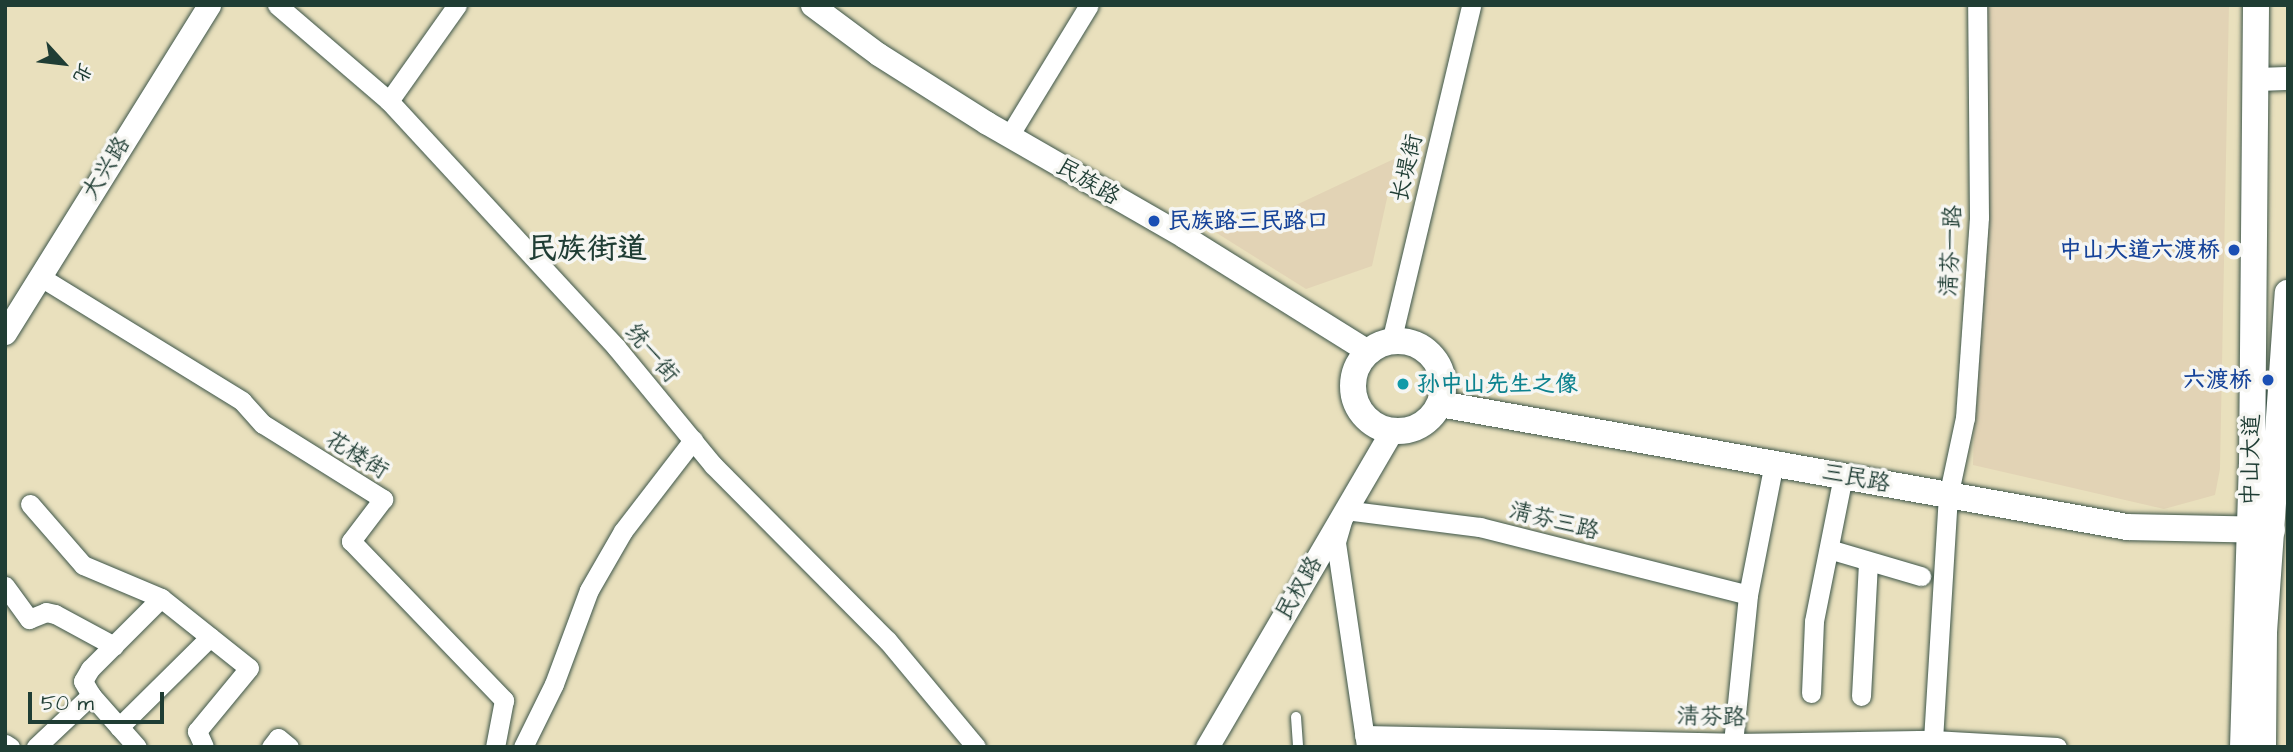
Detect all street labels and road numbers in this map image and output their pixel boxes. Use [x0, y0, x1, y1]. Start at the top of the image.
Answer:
street label: 大兴路 [76, 131, 136, 205]
street label: 长堤街 [1386, 131, 1428, 205]
street label: 民族路 [1051, 153, 1125, 211]
street label: 清芬一路 [1935, 204, 1967, 298]
street label: 统一街 [619, 318, 685, 388]
street label: 中山大道 [2236, 414, 2266, 506]
street label: 花楼街 [320, 425, 394, 485]
street label: 三民路 [1820, 458, 1892, 498]
street label: 清芬三路 [1506, 496, 1602, 546]
street label: 民权路 [1270, 551, 1328, 625]
street label: 清芬路 [1676, 703, 1746, 731]

